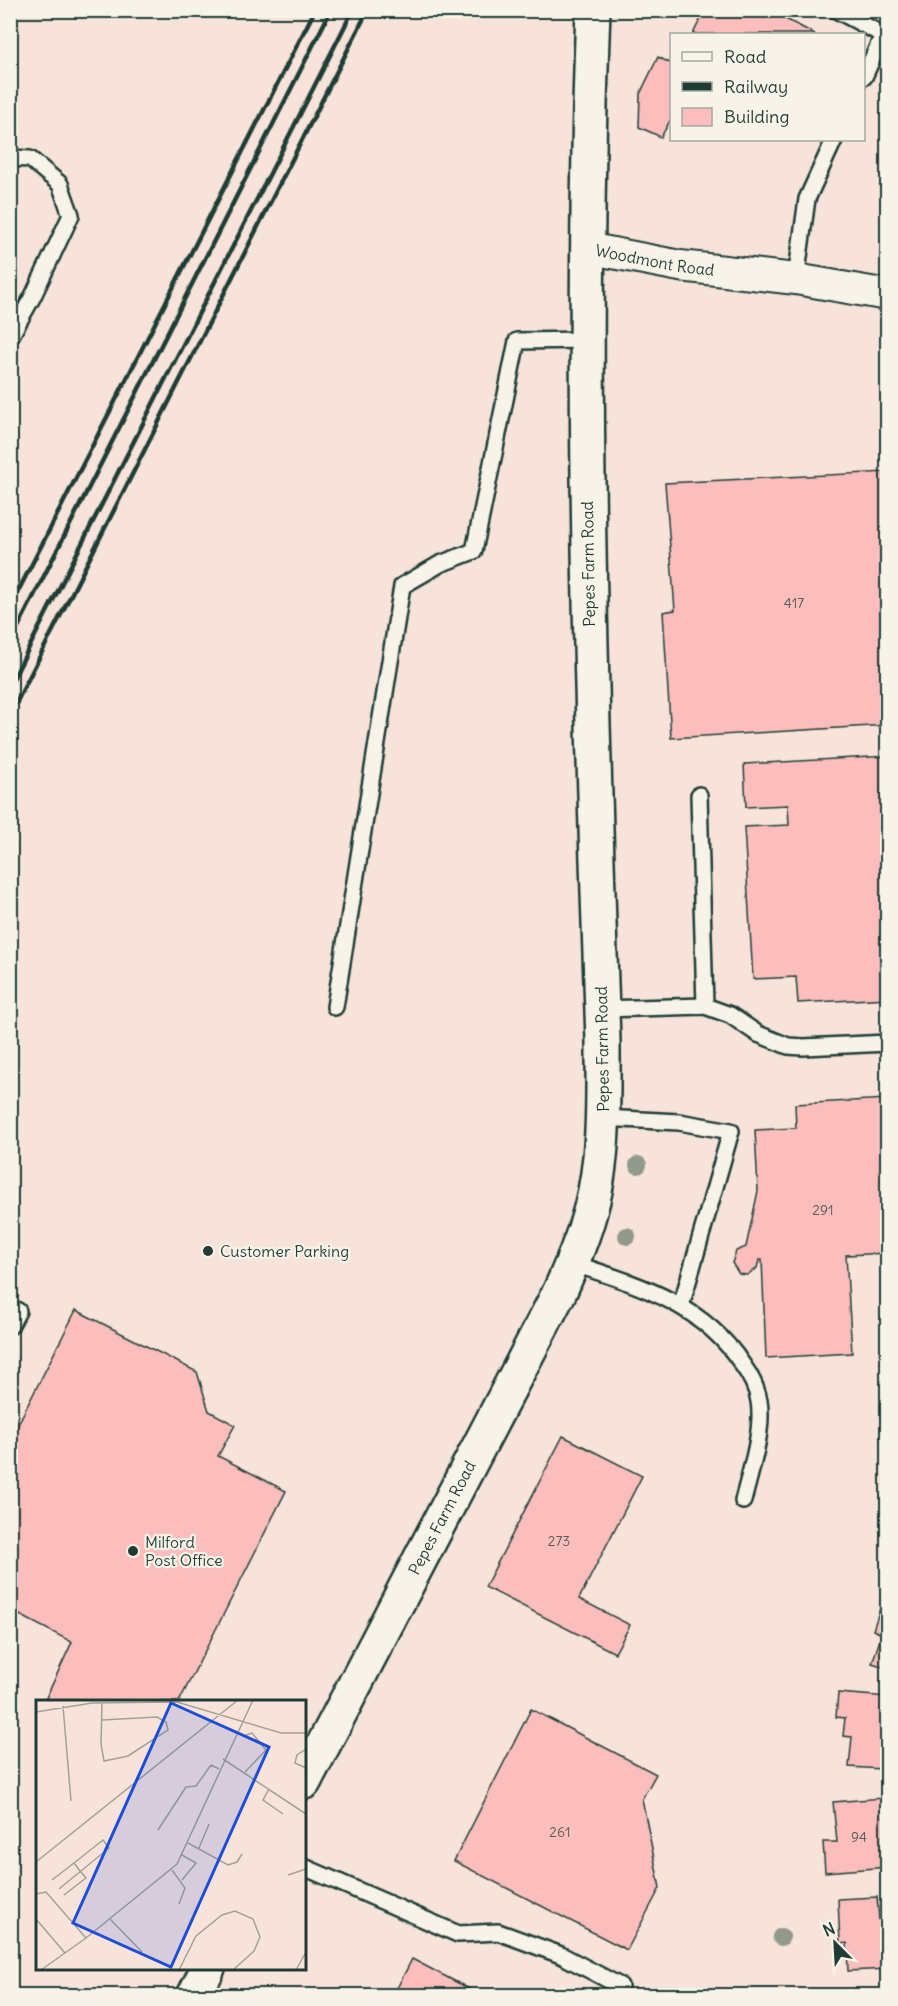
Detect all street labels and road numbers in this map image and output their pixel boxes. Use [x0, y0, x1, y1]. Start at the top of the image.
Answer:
street label: Woodmont Road [594, 240, 715, 280]
street label: Pepes Farm Road [577, 501, 599, 627]
street label: Pepes Farm Road [591, 986, 613, 1112]
street label: Pepes Farm Road [404, 1457, 480, 1578]

